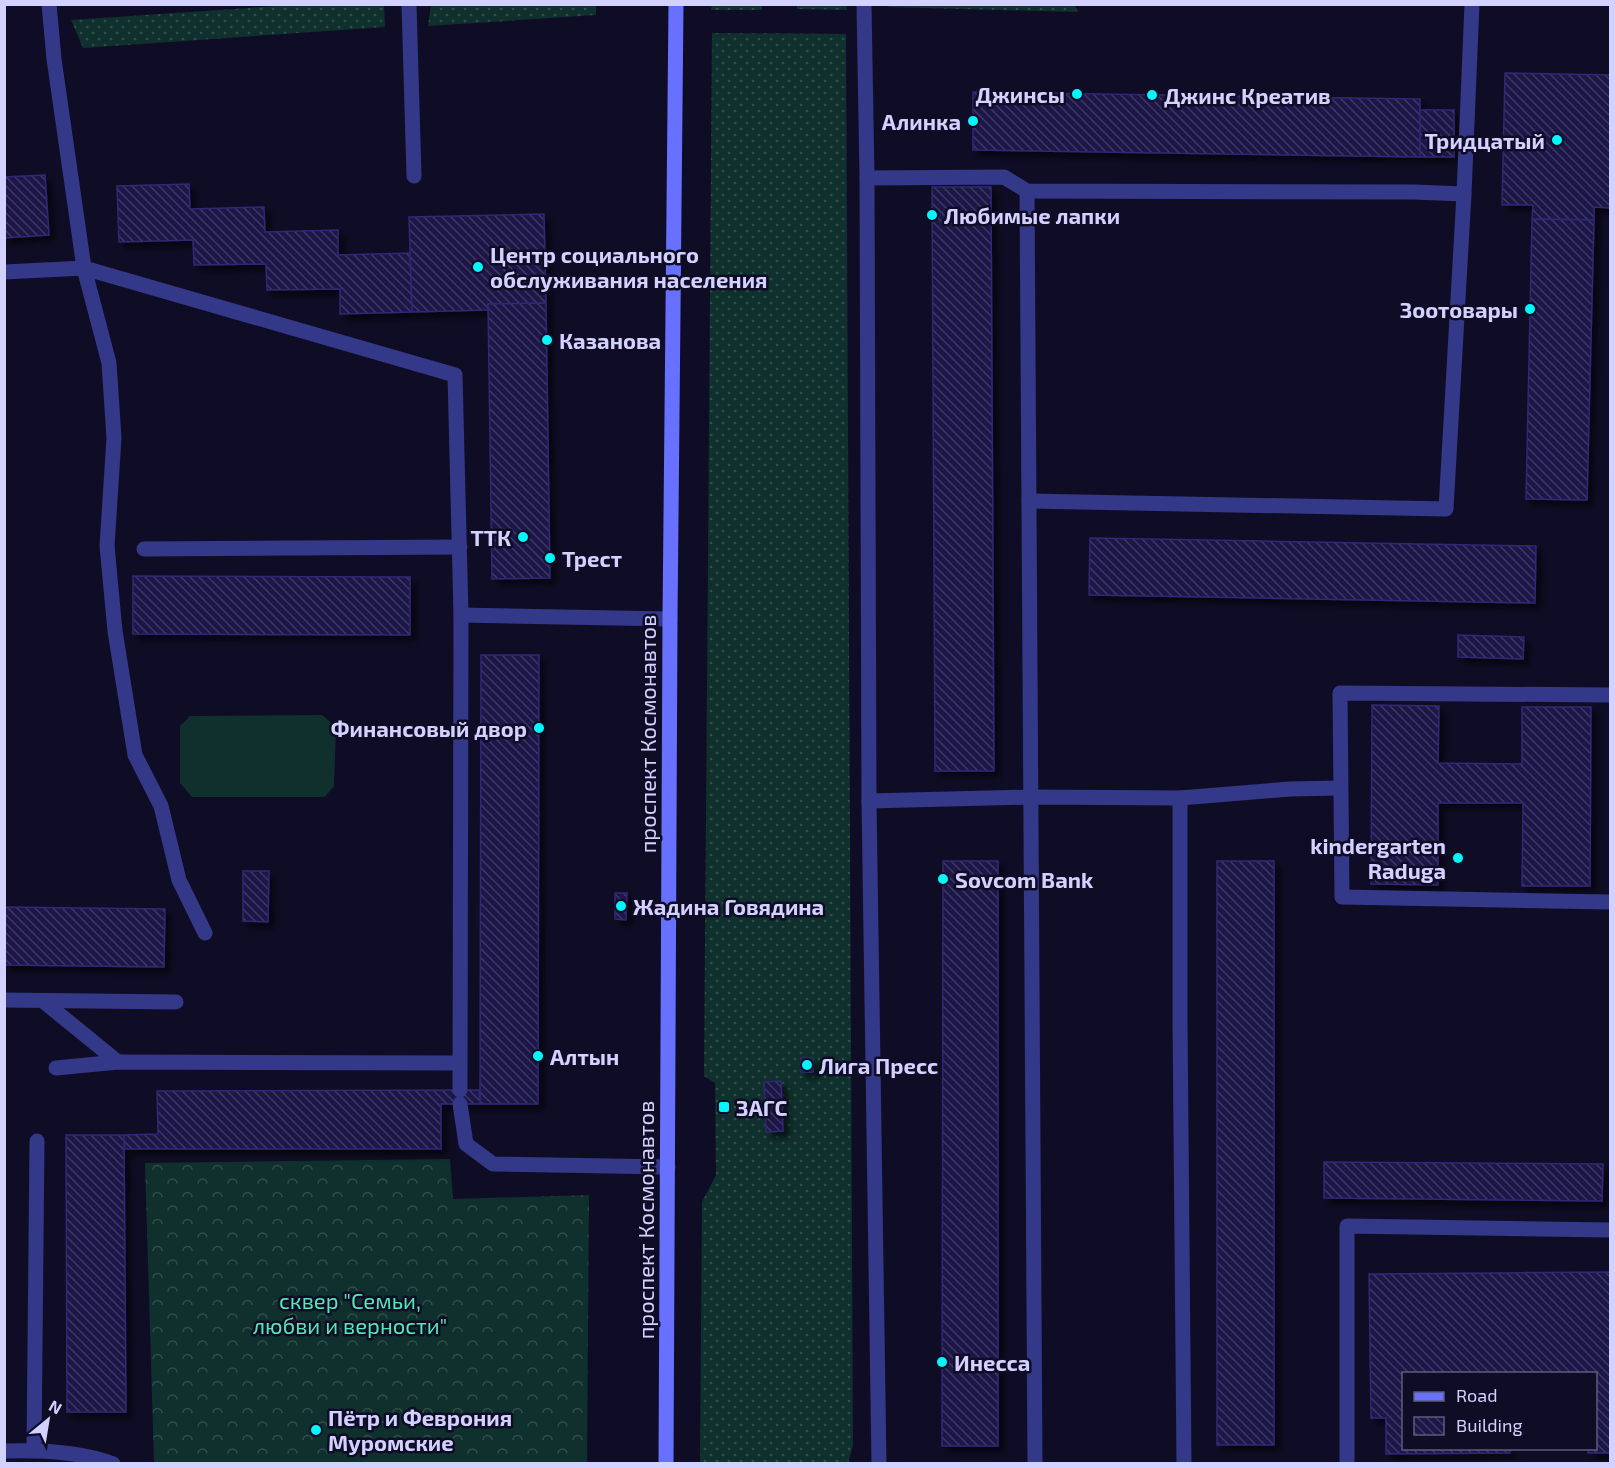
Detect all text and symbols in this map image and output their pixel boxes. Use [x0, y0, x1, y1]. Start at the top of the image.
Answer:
place label: Джинсы [976, 81, 1065, 107]
place label: Джинс Креатив [1164, 82, 1331, 108]
marker: Джинсы [1070, 87, 1084, 101]
marker: Джинс Креатив [1145, 88, 1159, 102]
place label: Алинка [882, 108, 961, 134]
marker: Алинка [966, 114, 980, 128]
place label: Тридцатый [1424, 127, 1545, 153]
marker: Тридцатый [1550, 133, 1564, 147]
place label: Любимые лапки [944, 202, 1120, 228]
marker: Любимые лапки [925, 208, 939, 222]
place label: Центр социального обслуживания населения [490, 241, 767, 292]
marker: Центр социального обслуживания населения [471, 260, 485, 274]
place label: Зоотовары [1400, 296, 1518, 322]
marker: Зоотовары [1523, 302, 1537, 316]
place label: Казанова [559, 327, 661, 353]
marker: Казанова [540, 333, 554, 347]
place label: ТТК [470, 524, 511, 550]
marker: ТТК [516, 530, 530, 544]
place label: Трест [562, 545, 622, 571]
marker: Трест [543, 551, 557, 565]
street label: проспект Космонавтов [634, 615, 660, 853]
place label: Финансовый двор [331, 715, 527, 741]
marker: Финансовый двор [532, 721, 546, 735]
place label: kindergarten Raduga [1310, 832, 1446, 883]
marker: kindergarten Raduga [1451, 851, 1465, 865]
place label: Sovcom Bank [955, 866, 1094, 892]
marker: Sovcom Bank [936, 872, 950, 886]
place label: Жадина Говядина [633, 893, 824, 919]
marker: Жадина Говядина [614, 899, 628, 913]
place label: Алтын [550, 1043, 619, 1069]
marker: Алтын [531, 1049, 545, 1063]
place label: Лига Пресс [819, 1052, 938, 1078]
marker: Лига Пресс [800, 1058, 814, 1072]
place label: ЗАГС [736, 1094, 787, 1120]
marker: ЗАГС [717, 1100, 731, 1114]
street label: проспект Космонавтов [632, 1101, 658, 1339]
park label: сквер "Семьи, любви и верности" [253, 1287, 447, 1338]
place label: Инесса [954, 1349, 1030, 1375]
marker: Инесса [935, 1355, 949, 1369]
legend [1402, 1372, 1597, 1450]
text: Road [1456, 1384, 1497, 1406]
north arrow [18, 1390, 78, 1450]
text: N [46, 1395, 66, 1418]
place label: Пётр и Феврония Муромские [328, 1404, 512, 1455]
text: Building [1456, 1414, 1523, 1436]
marker: Пётр и Феврония Муромские [309, 1423, 323, 1437]

